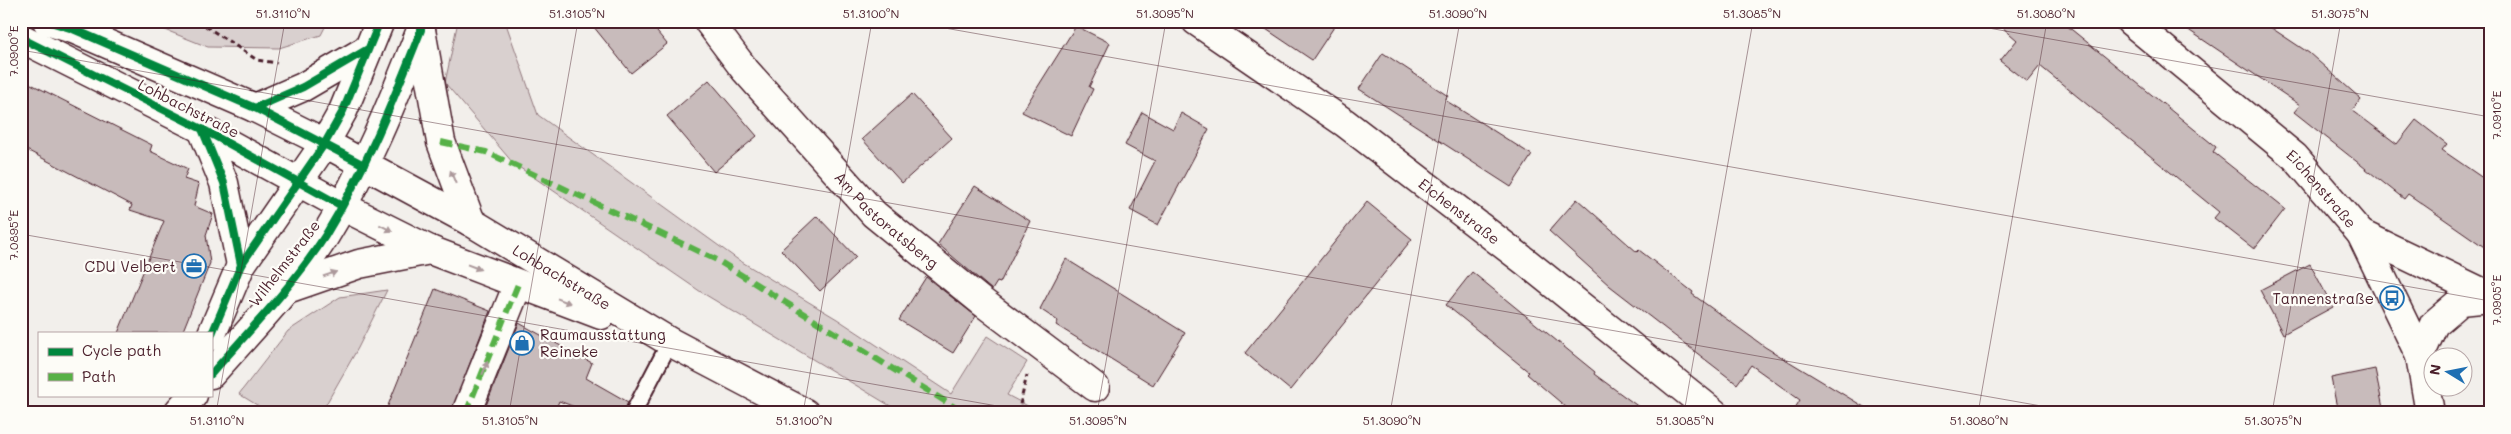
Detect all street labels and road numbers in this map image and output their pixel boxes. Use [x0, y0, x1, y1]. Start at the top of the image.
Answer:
street label: Lohbachstraße [135, 74, 243, 142]
street label: Eichenstraße [2283, 144, 2361, 232]
street label: Am Pastoratsberg [831, 167, 943, 273]
street label: Eichenstraße [1415, 173, 1504, 249]
street label: Wilhelmstraße [244, 216, 324, 310]
street label: Lohbachstraße [509, 240, 615, 314]

